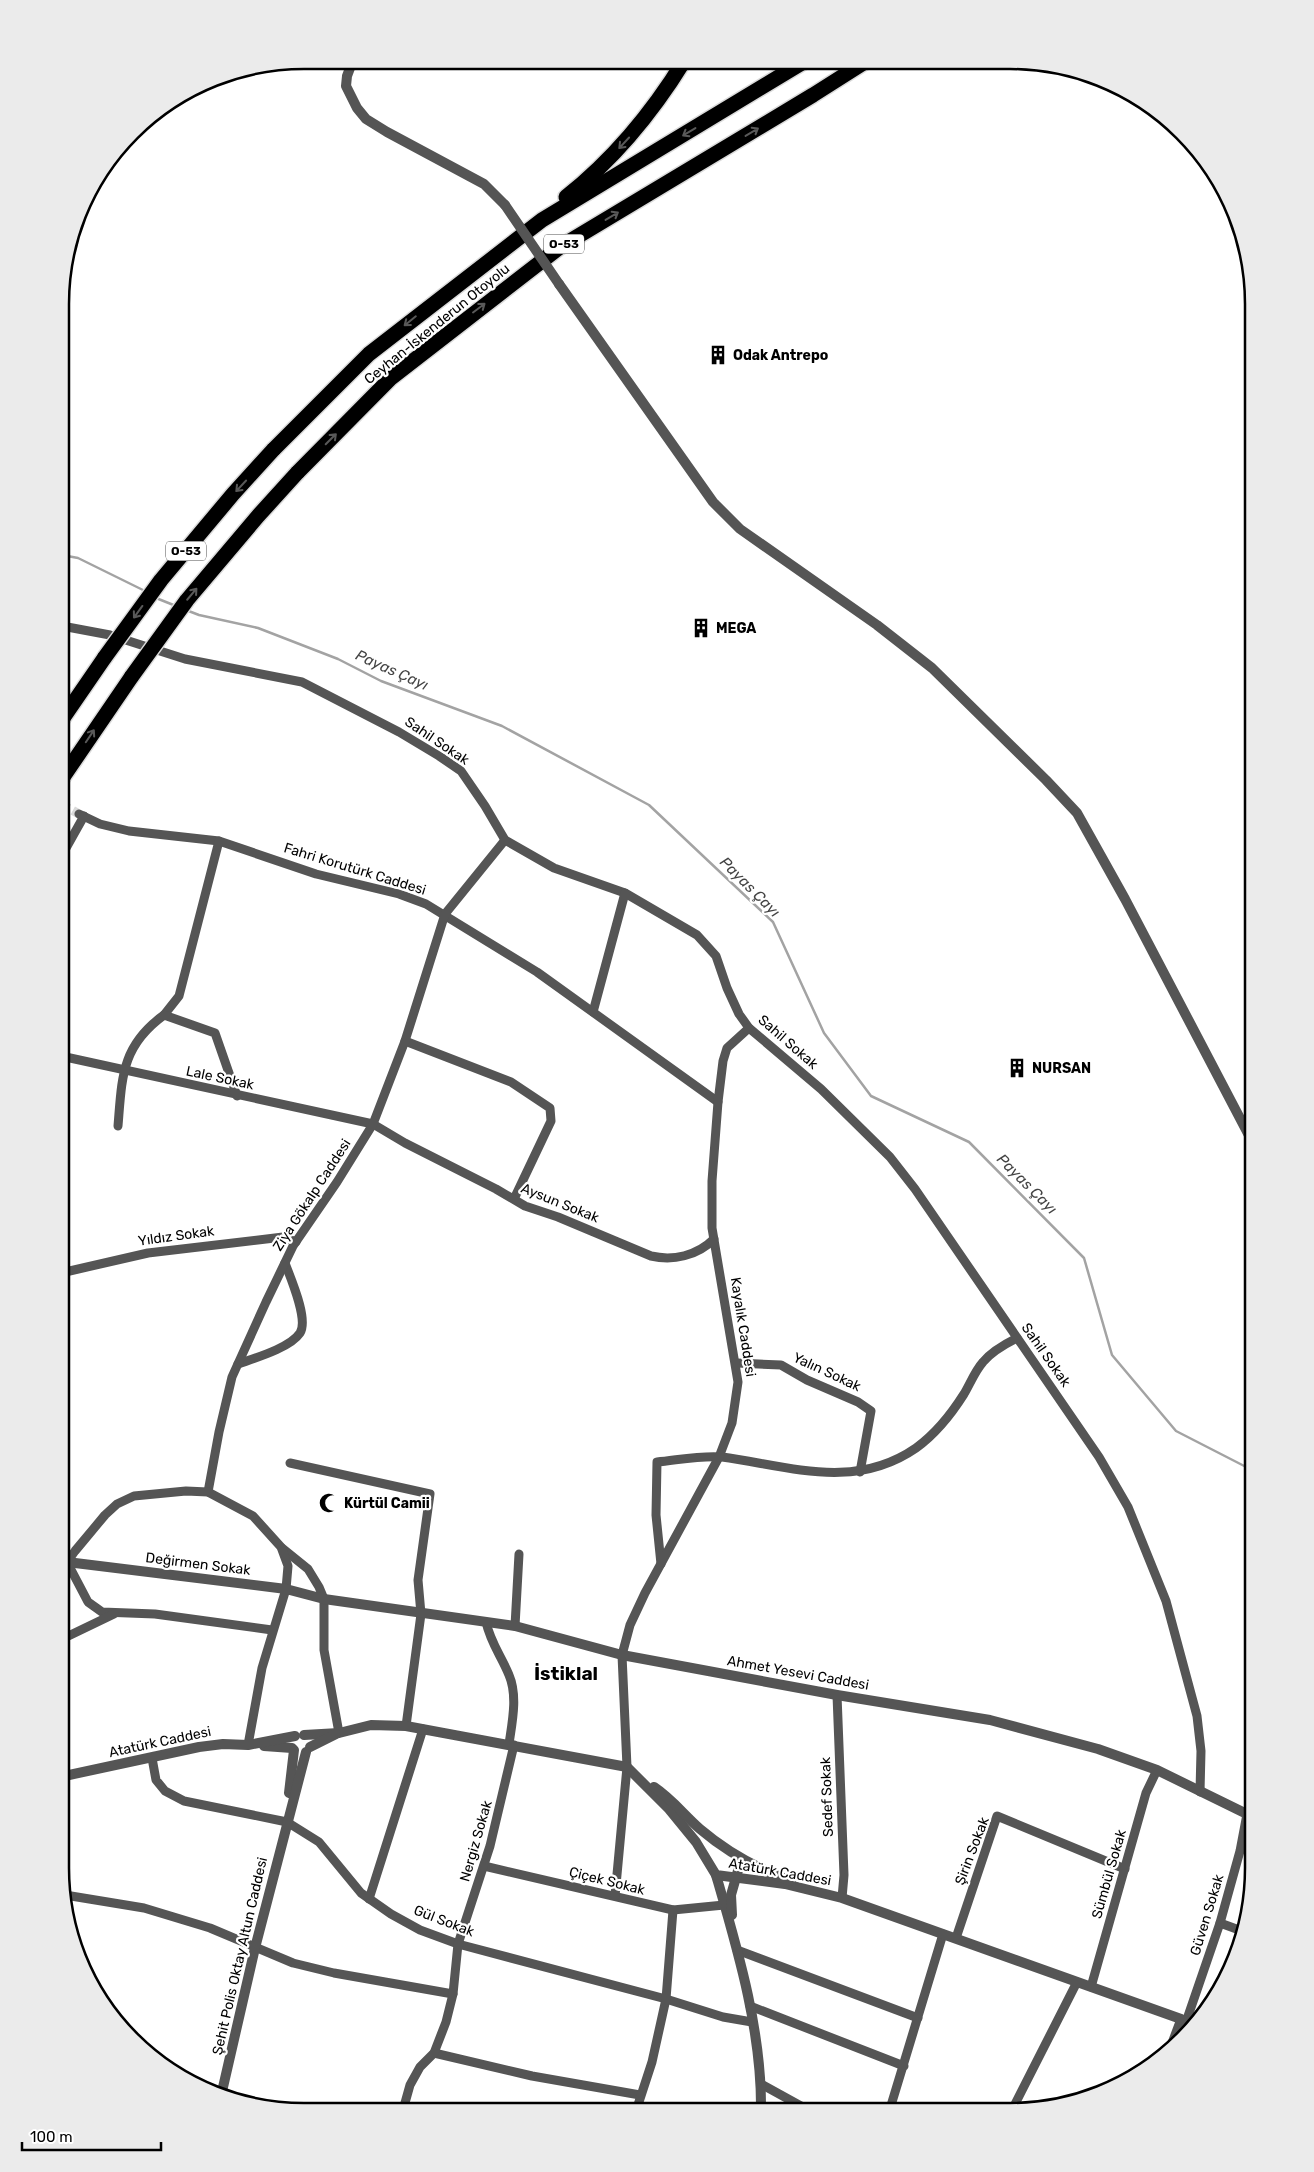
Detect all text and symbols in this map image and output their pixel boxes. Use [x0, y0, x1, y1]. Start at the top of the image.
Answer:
one-way arrow [744, 126, 758, 136]
one-way arrow [682, 127, 696, 137]
one-way arrow [618, 136, 630, 149]
one-way arrow [605, 210, 619, 220]
road number: O-53 [544, 234, 584, 253]
street label: Ceyhan-İskenderun Otoyolu [361, 260, 513, 388]
one-way arrow [472, 303, 485, 314]
one-way arrow [404, 316, 417, 327]
building icon: Odak Antrepo [707, 344, 729, 366]
place label: Odak Antrepo [733, 347, 828, 364]
one-way arrow [325, 433, 338, 445]
one-way arrow [235, 480, 246, 493]
road number: O-53 [166, 542, 206, 560]
one-way arrow [186, 588, 197, 601]
one-way arrow [133, 605, 143, 619]
building icon: MEGA [690, 617, 712, 639]
place label: MEGA [716, 620, 756, 637]
water label: Payas Çayı [353, 646, 431, 694]
street label: Sahil Sokak [402, 713, 473, 769]
one-way arrow [85, 730, 95, 744]
street label: Fahri Korutürk Caddesi [282, 839, 428, 899]
water label: Payas Çayı [716, 853, 784, 921]
street label: Sahil Sokak [755, 1011, 822, 1073]
building icon: NURSAN [1006, 1057, 1028, 1079]
place label: NURSAN [1032, 1060, 1091, 1077]
street label: Lale Sokak [184, 1063, 256, 1094]
street label: Ziya Gökalp Caddesi [269, 1136, 355, 1254]
water label: Payas Çayı [993, 1150, 1061, 1218]
street label: Aysun Sokak [518, 1180, 602, 1227]
street label: Yıldız Sokak [137, 1222, 216, 1250]
street label: Kayalık Caddesi [727, 1276, 759, 1378]
street label: Sahil Sokak [1018, 1320, 1075, 1391]
street label: Yalın Sokak [790, 1349, 864, 1395]
mosque icon: Kürtül Camii [318, 1492, 340, 1514]
place label: Kürtül Camii [344, 1495, 430, 1512]
street label: Değirmen Sokak [145, 1549, 252, 1579]
street label: Ahmet Yesevi Caddesi [726, 1652, 870, 1694]
district label: İstiklal [534, 1662, 598, 1685]
street label: Atatürk Caddesi [107, 1723, 213, 1761]
street label: Sedef Sokak [817, 1756, 837, 1837]
street label: Nergiz Sokak [456, 1798, 496, 1884]
street label: Şirin Sokak [951, 1814, 993, 1887]
street label: Sümbül Sokak [1088, 1827, 1130, 1921]
street label: Şehit Polis Oktay Altun Caddesi [209, 1855, 271, 2057]
street label: Atatürk Caddesi [727, 1855, 833, 1889]
street label: Çiçek Sokak [567, 1863, 647, 1899]
street label: Güven Sokak [1187, 1872, 1228, 1958]
street label: Gül Sokak [411, 1902, 477, 1941]
scale bar [22, 2120, 161, 2152]
text: 100 m [30, 2128, 72, 2146]

